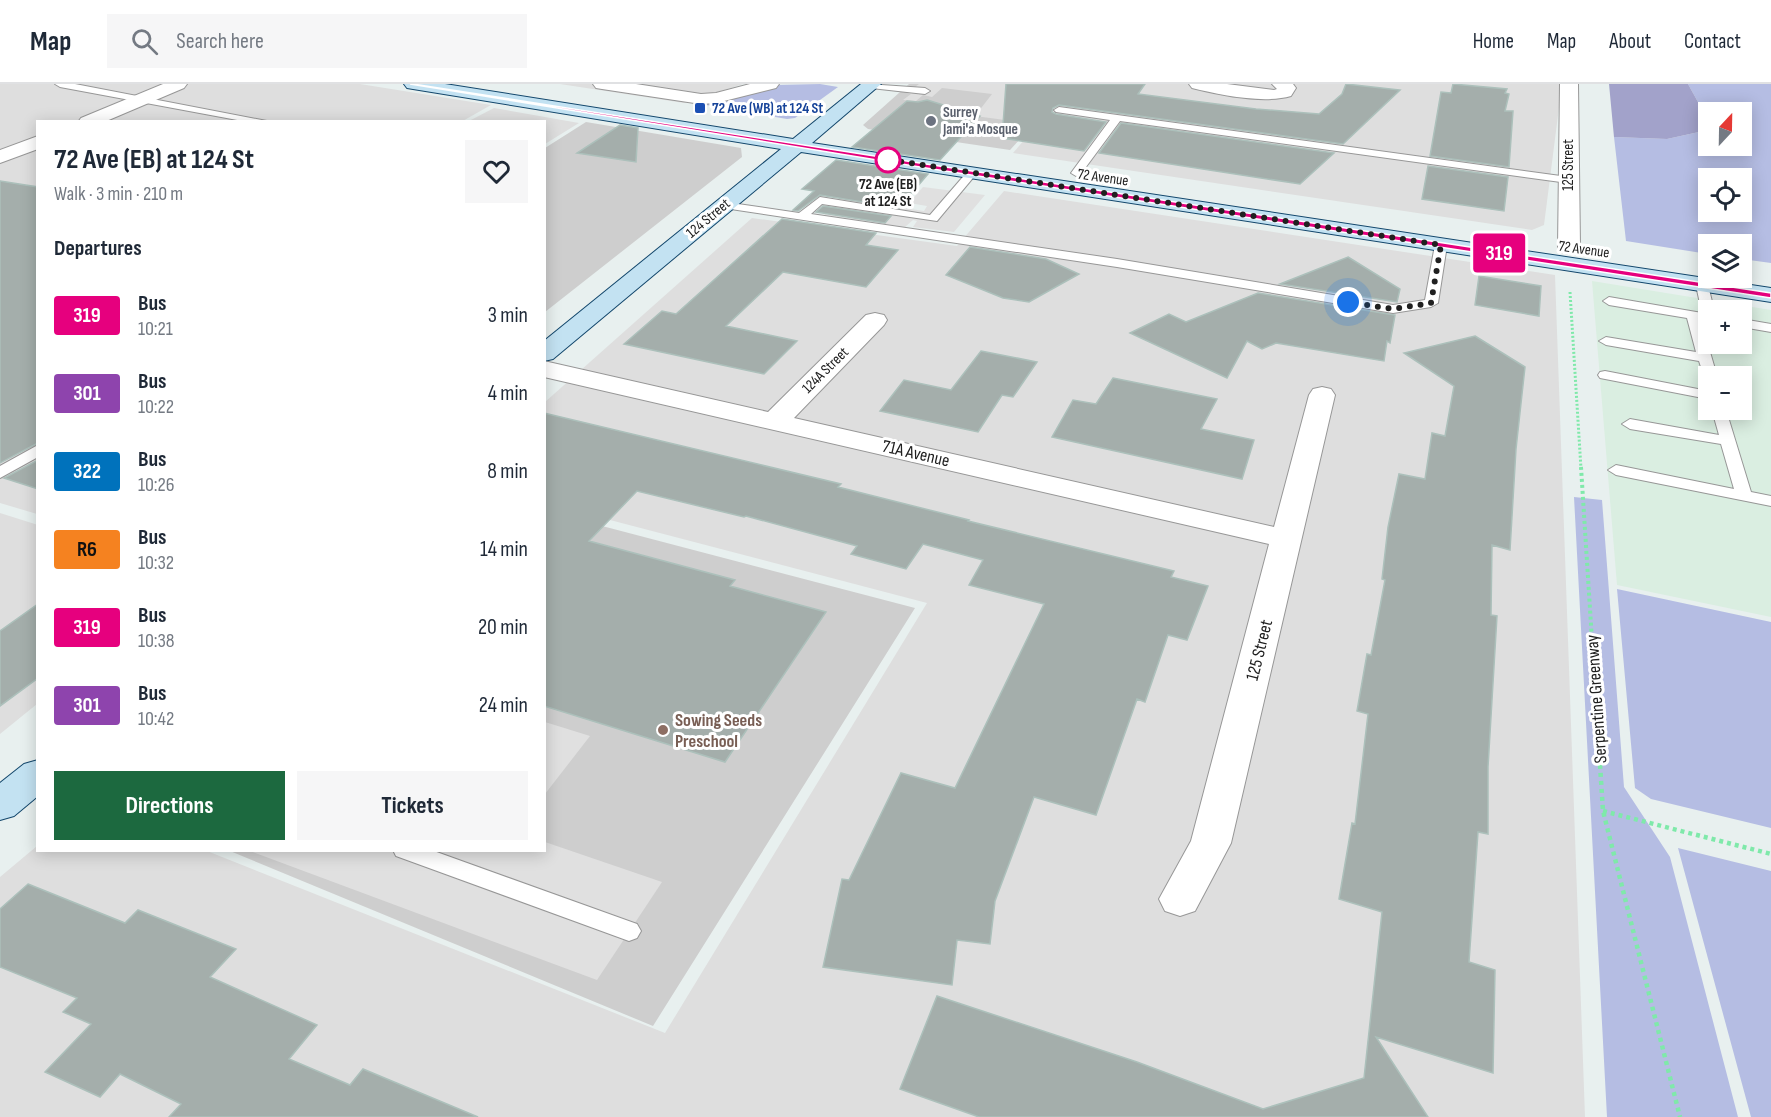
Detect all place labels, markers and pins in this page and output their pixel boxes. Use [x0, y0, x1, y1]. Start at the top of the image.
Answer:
place label: 72 Ave (WB) at 124 St [712, 99, 823, 118]
marker: 72 Ave (WB) at 124 St [693, 101, 707, 115]
place label: Surrey Jami'a Mosque [942, 103, 1018, 139]
marker: Surrey Jami'a Mosque [924, 114, 938, 128]
marker: 72 Ave (EB) at 124 St [875, 147, 901, 173]
place label: 72 Ave (EB) at 124 St [859, 175, 917, 211]
place label: Sowing Seeds Preschool [675, 710, 762, 752]
marker: Sowing Seeds Preschool [656, 723, 670, 737]

